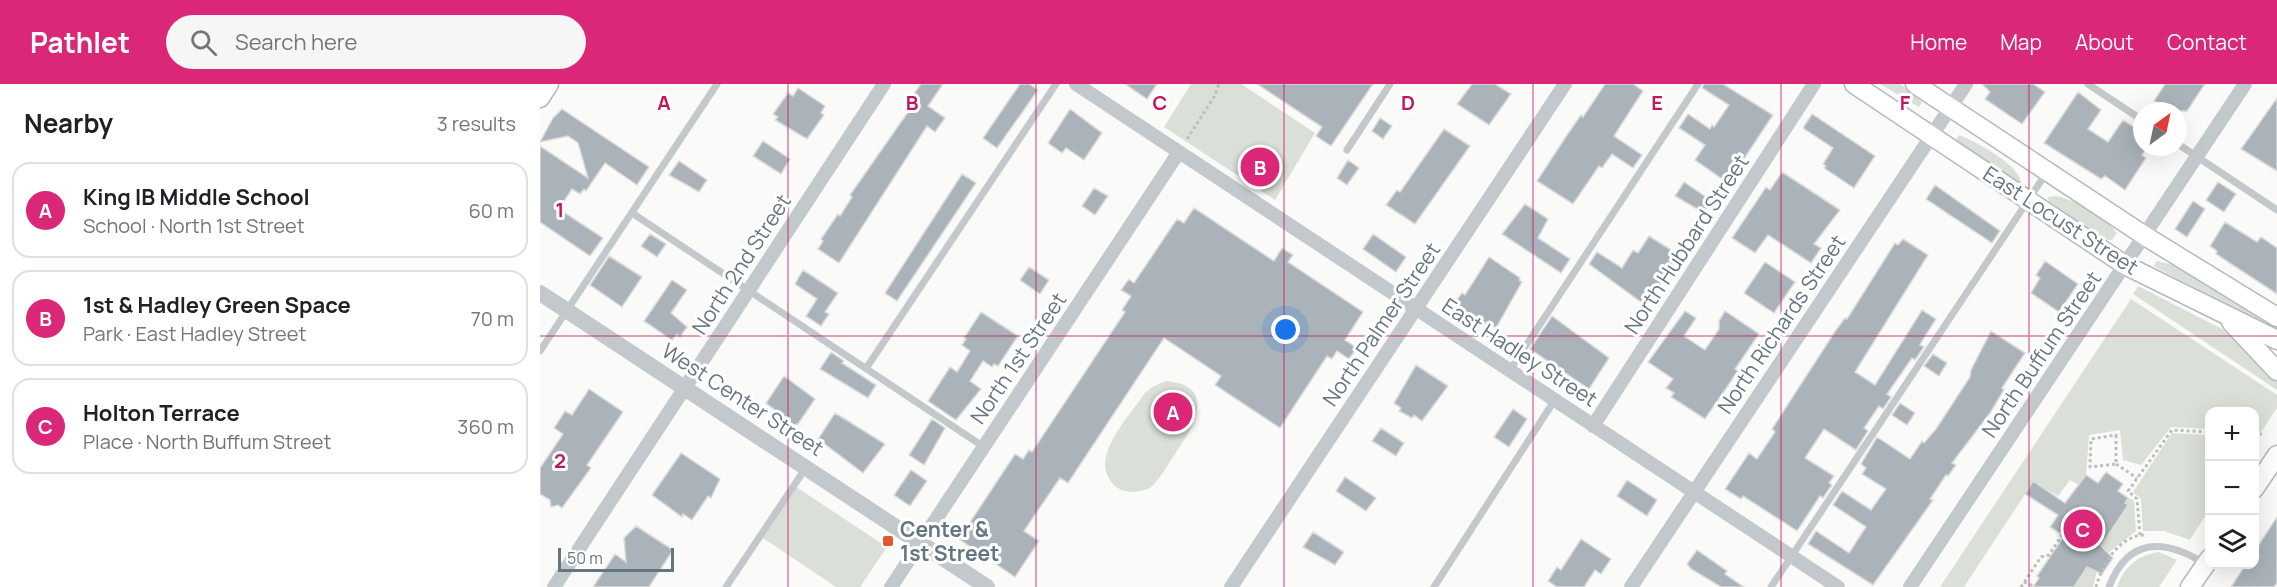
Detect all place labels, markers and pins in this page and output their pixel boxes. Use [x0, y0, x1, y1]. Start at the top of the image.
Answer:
pin: B [1240, 144, 1280, 190]
pin: A [1154, 390, 1192, 434]
pin: C [2064, 506, 2102, 552]
place label: Center & 1st Street [900, 515, 999, 567]
marker: Center & 1st Street [881, 534, 895, 548]

